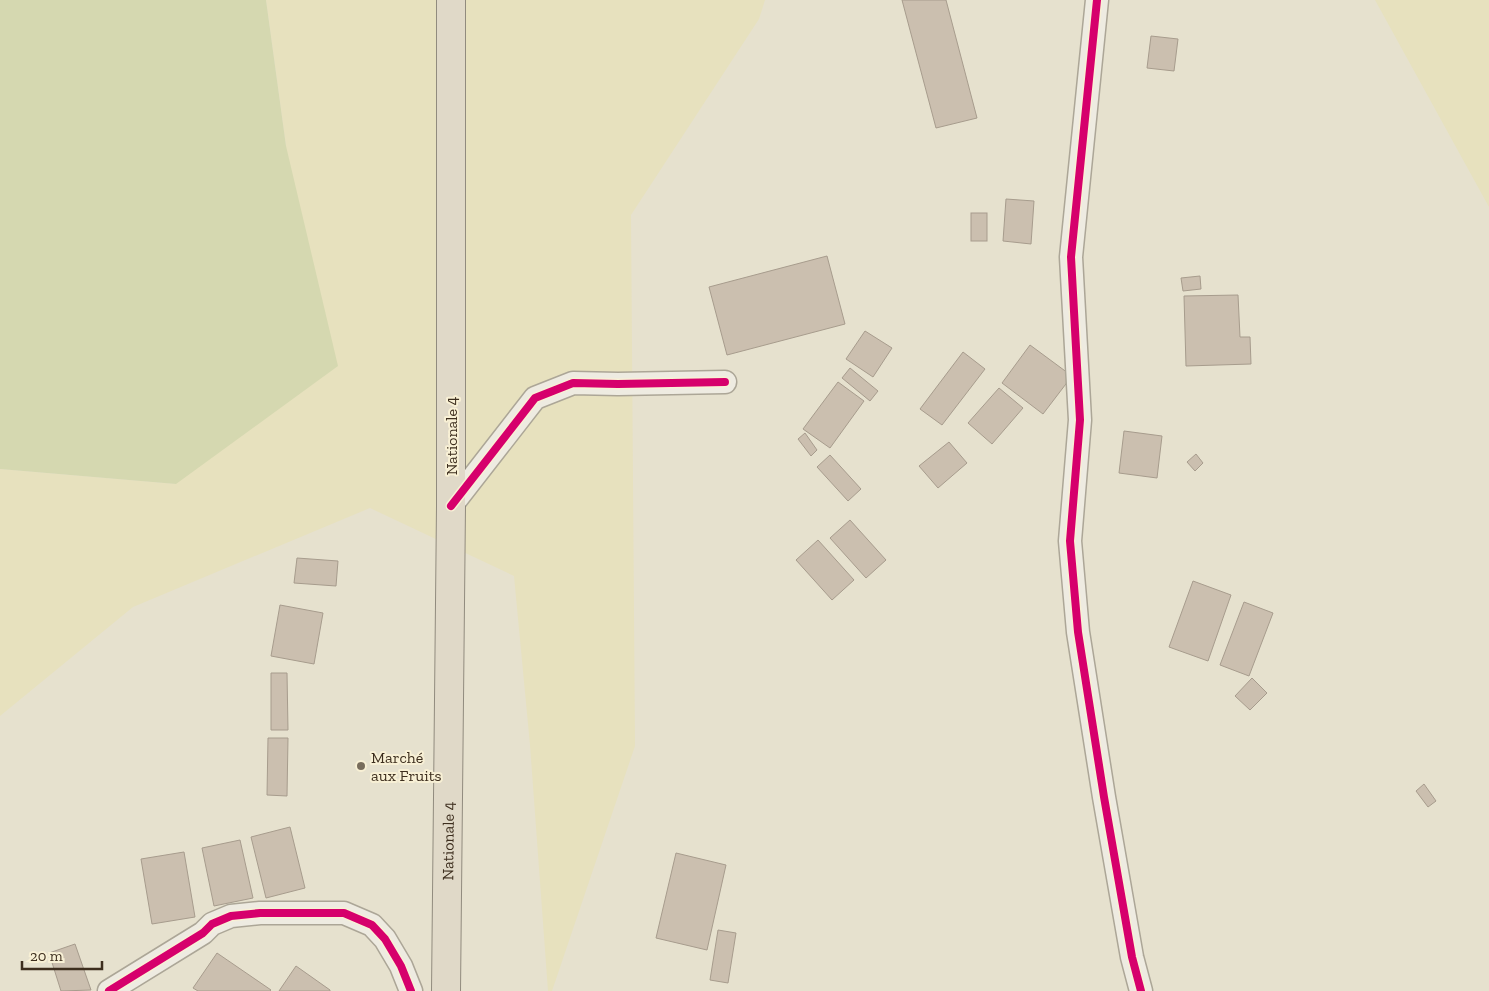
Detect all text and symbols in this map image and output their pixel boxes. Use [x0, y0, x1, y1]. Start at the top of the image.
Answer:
street label: Nationale 4 [442, 396, 461, 475]
place label: Marché aux Fruits [371, 748, 442, 785]
marker: Marché aux Fruits [355, 760, 367, 772]
street label: Nationale 4 [438, 801, 458, 880]
scale bar [22, 938, 102, 970]
text: 20 m [30, 947, 63, 965]

